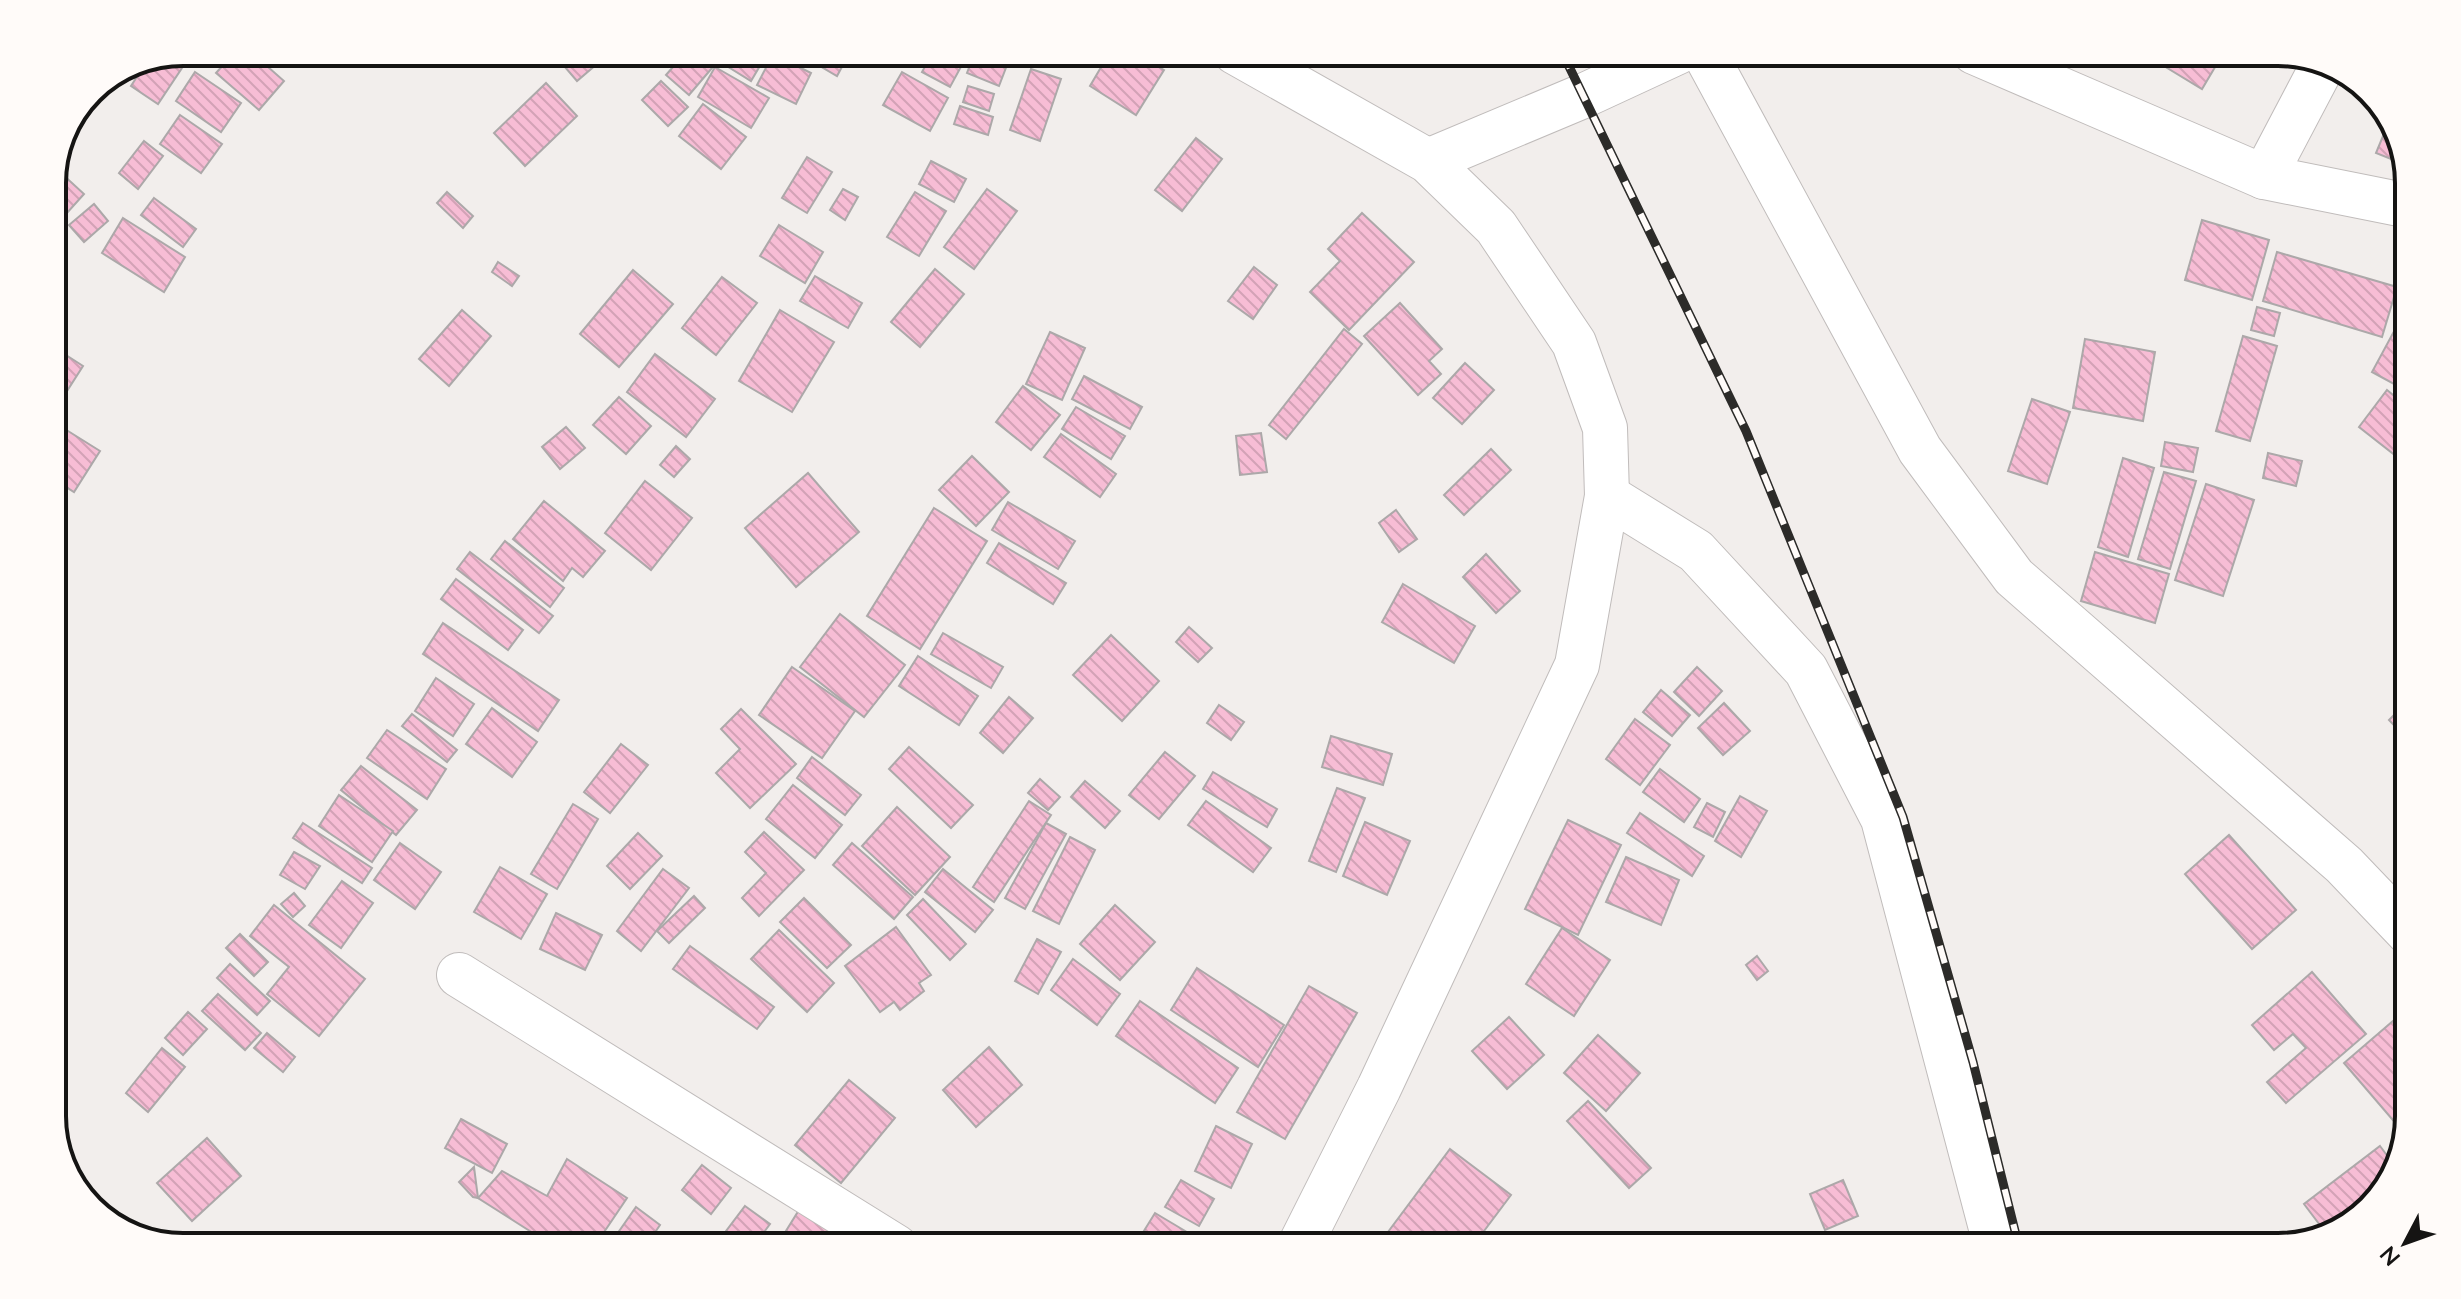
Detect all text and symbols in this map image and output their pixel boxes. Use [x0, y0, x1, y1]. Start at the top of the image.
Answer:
north arrow [2365, 1203, 2445, 1283]
text: N [2374, 1241, 2405, 1272]

